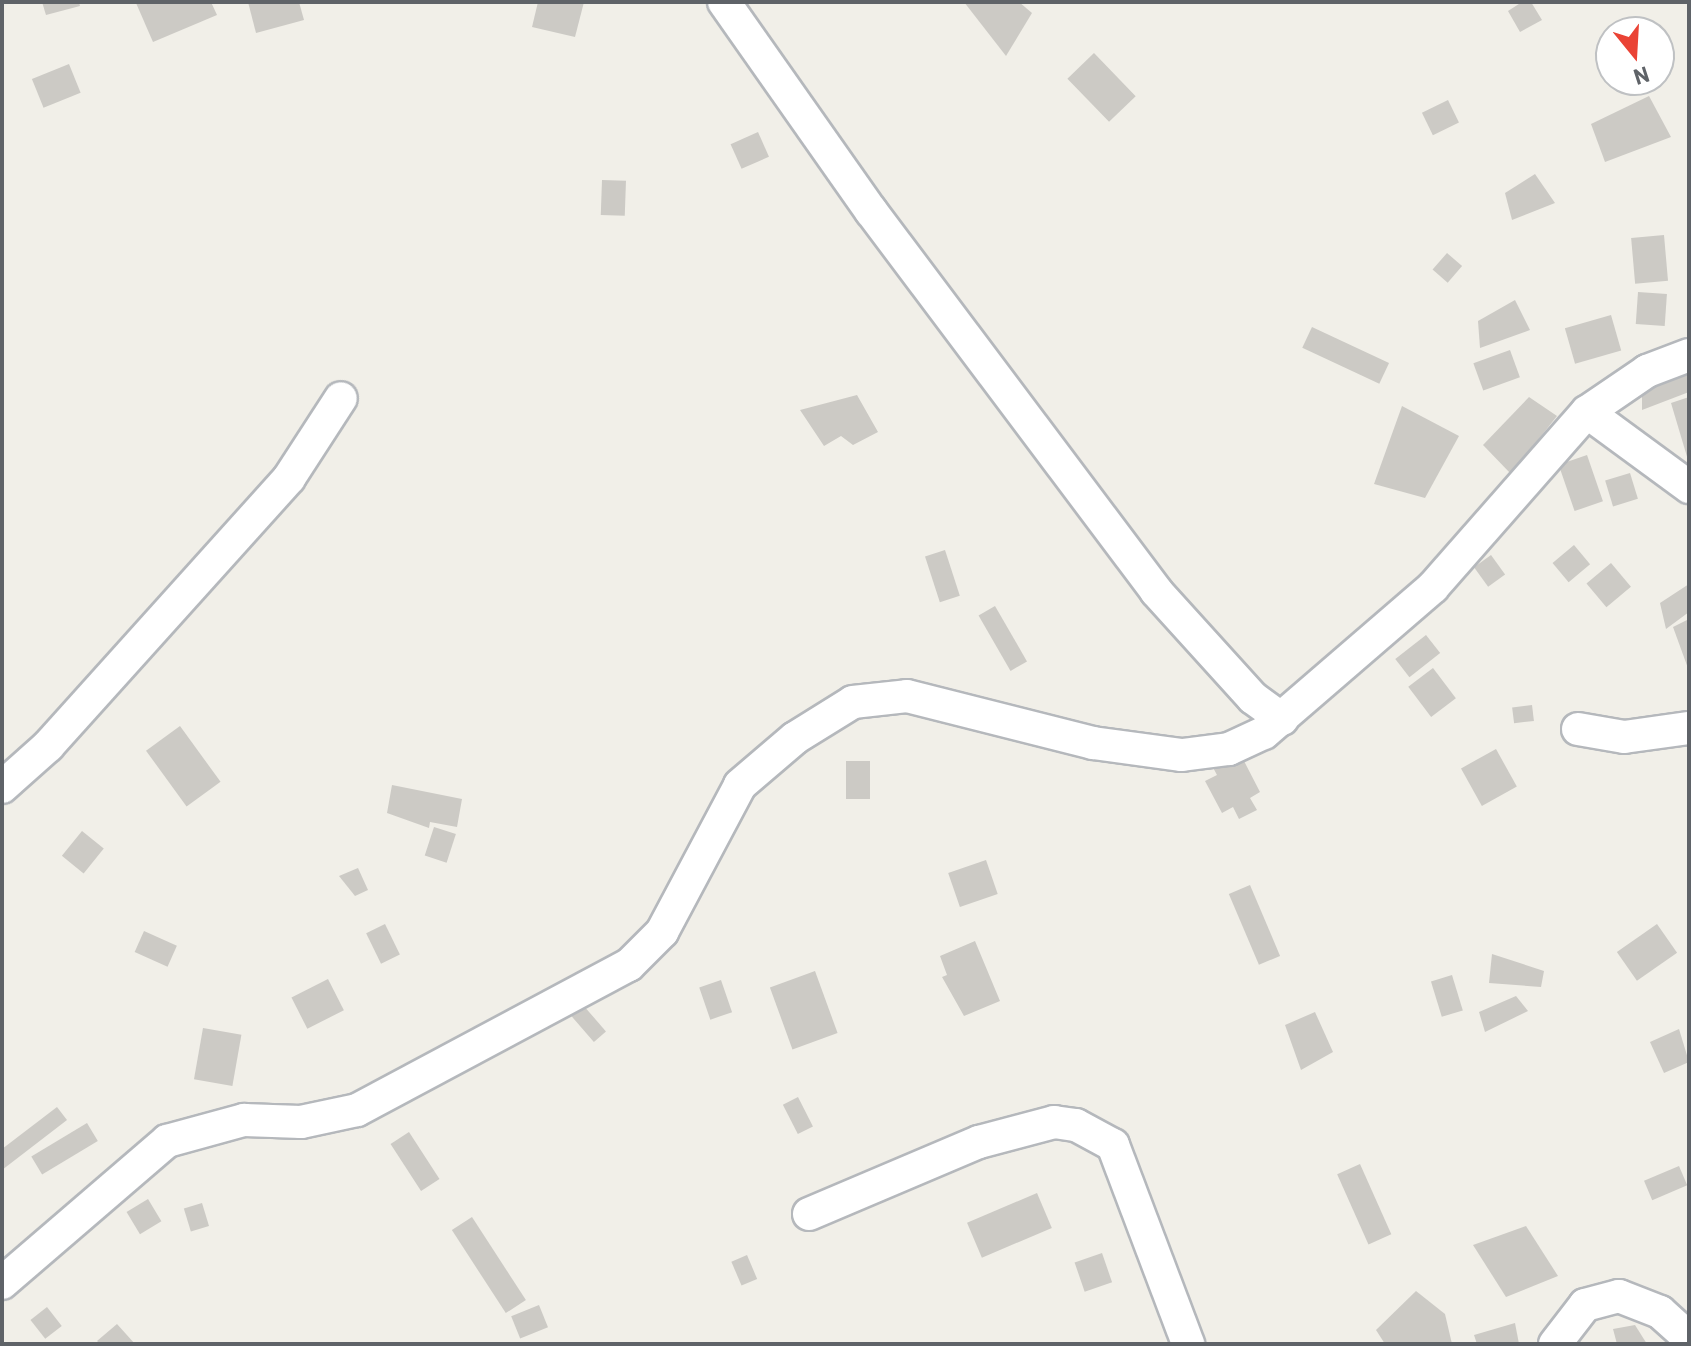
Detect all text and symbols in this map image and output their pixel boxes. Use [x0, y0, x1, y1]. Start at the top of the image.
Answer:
north arrow [1595, 16, 1675, 96]
text: N [1631, 62, 1653, 92]

